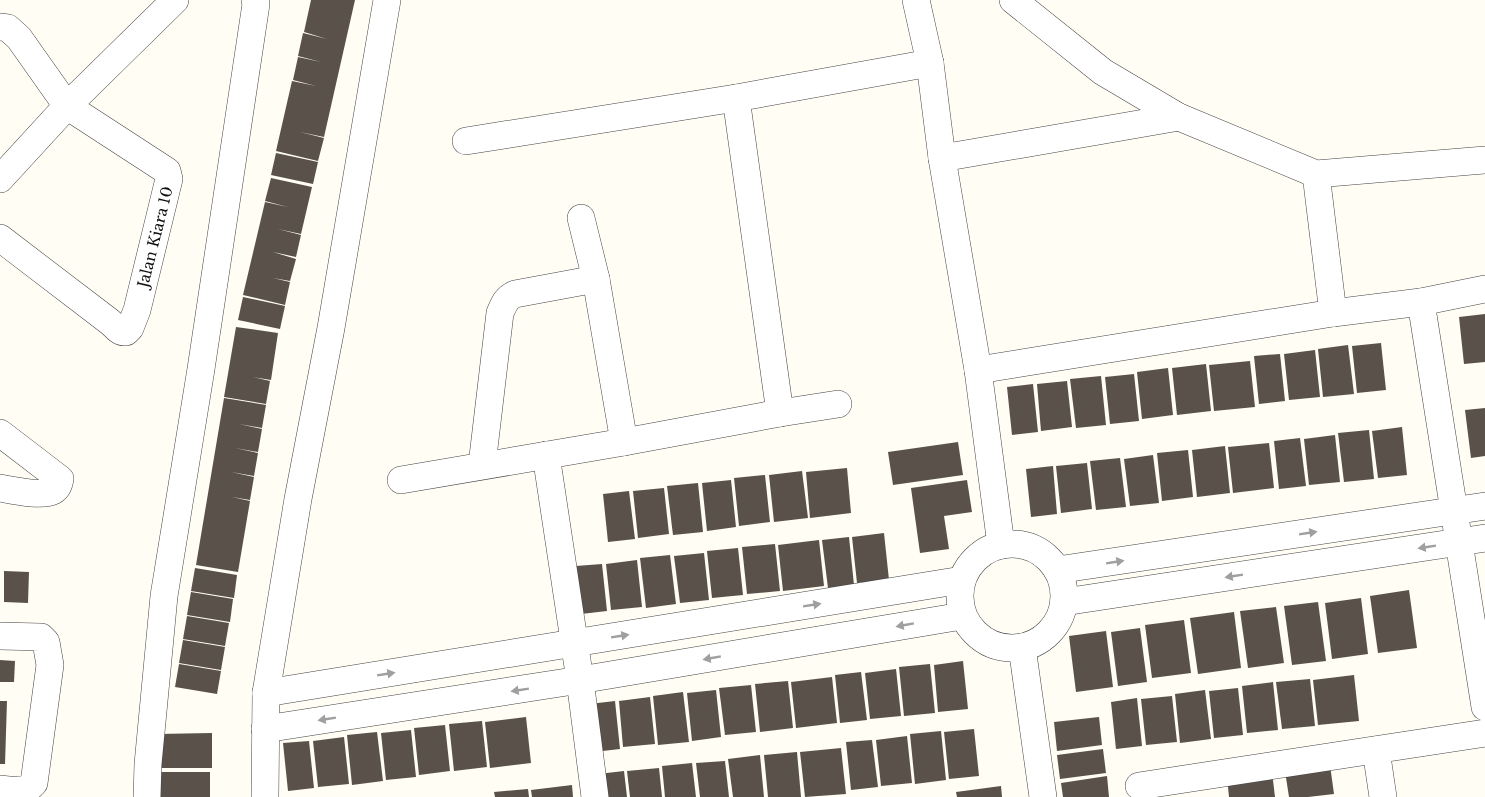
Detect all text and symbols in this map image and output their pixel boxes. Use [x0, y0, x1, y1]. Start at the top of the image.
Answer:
street label: Jalan Kiara 10 [133, 184, 177, 292]
one-way arrow [1298, 528, 1317, 537]
one-way arrow [1418, 542, 1437, 551]
one-way arrow [1106, 557, 1125, 566]
one-way arrow [1225, 572, 1244, 581]
one-way arrow [803, 600, 822, 609]
one-way arrow [895, 621, 914, 630]
one-way arrow [611, 632, 630, 641]
one-way arrow [703, 654, 722, 663]
one-way arrow [377, 669, 396, 678]
one-way arrow [510, 685, 529, 694]
one-way arrow [318, 715, 337, 724]

